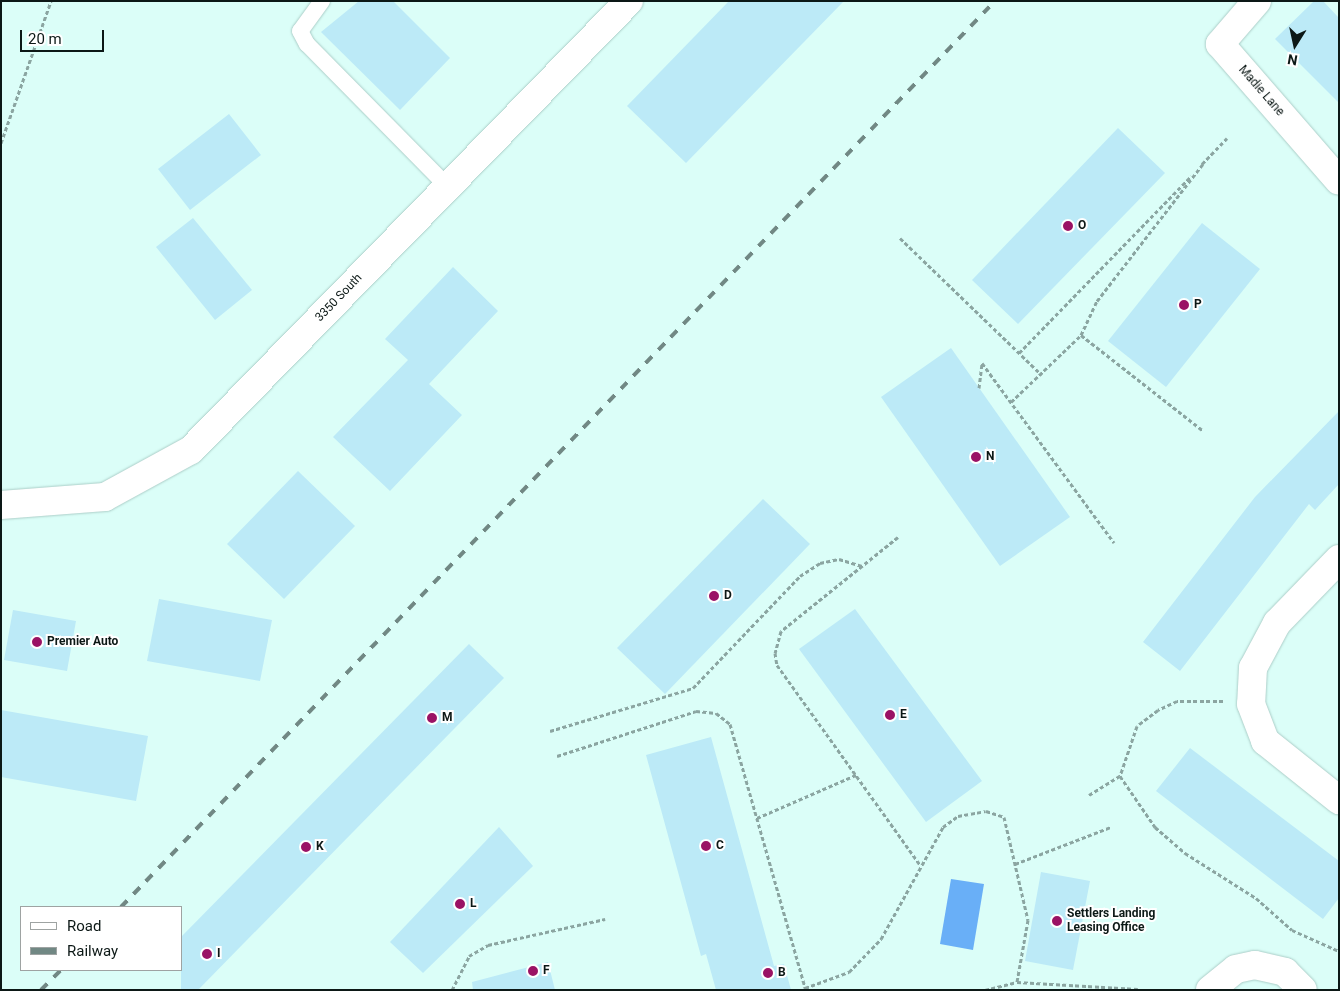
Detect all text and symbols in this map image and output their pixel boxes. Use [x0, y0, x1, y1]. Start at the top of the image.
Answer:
scale bar [22, 20, 106, 52]
north arrow [1270, 20, 1320, 70]
text: 20 m [28, 30, 62, 48]
text: N [1286, 51, 1299, 69]
street label: Madie Lane [1235, 63, 1287, 119]
place label: O [1078, 219, 1086, 233]
marker: O [1062, 220, 1074, 232]
street label: 3350 South [313, 271, 365, 325]
place label: P [1194, 298, 1202, 312]
marker: P [1178, 299, 1190, 311]
place label: N [986, 450, 994, 464]
marker: N [970, 451, 982, 463]
place label: D [724, 589, 732, 603]
marker: D [708, 590, 720, 602]
place label: Premier Auto [47, 635, 118, 649]
marker: Premier Auto [31, 636, 43, 648]
place label: E [900, 708, 907, 722]
marker: E [884, 709, 896, 721]
place label: M [442, 711, 453, 725]
marker: M [426, 712, 438, 724]
place label: C [716, 839, 724, 853]
place label: K [316, 840, 324, 854]
marker: C [700, 840, 712, 852]
marker: K [300, 841, 312, 853]
place label: L [470, 897, 476, 911]
marker: L [454, 898, 466, 910]
legend [20, 906, 182, 971]
place label: Settlers Landing Leasing Office [1067, 907, 1155, 935]
marker: Settlers Landing Leasing Office [1051, 915, 1063, 927]
text: Road [67, 917, 101, 935]
text: Railway [67, 942, 118, 960]
place label: I [217, 947, 221, 961]
marker: I [201, 948, 213, 960]
place label: F [543, 964, 550, 978]
marker: F [527, 965, 539, 977]
place label: B [778, 966, 786, 980]
marker: B [762, 967, 774, 979]

